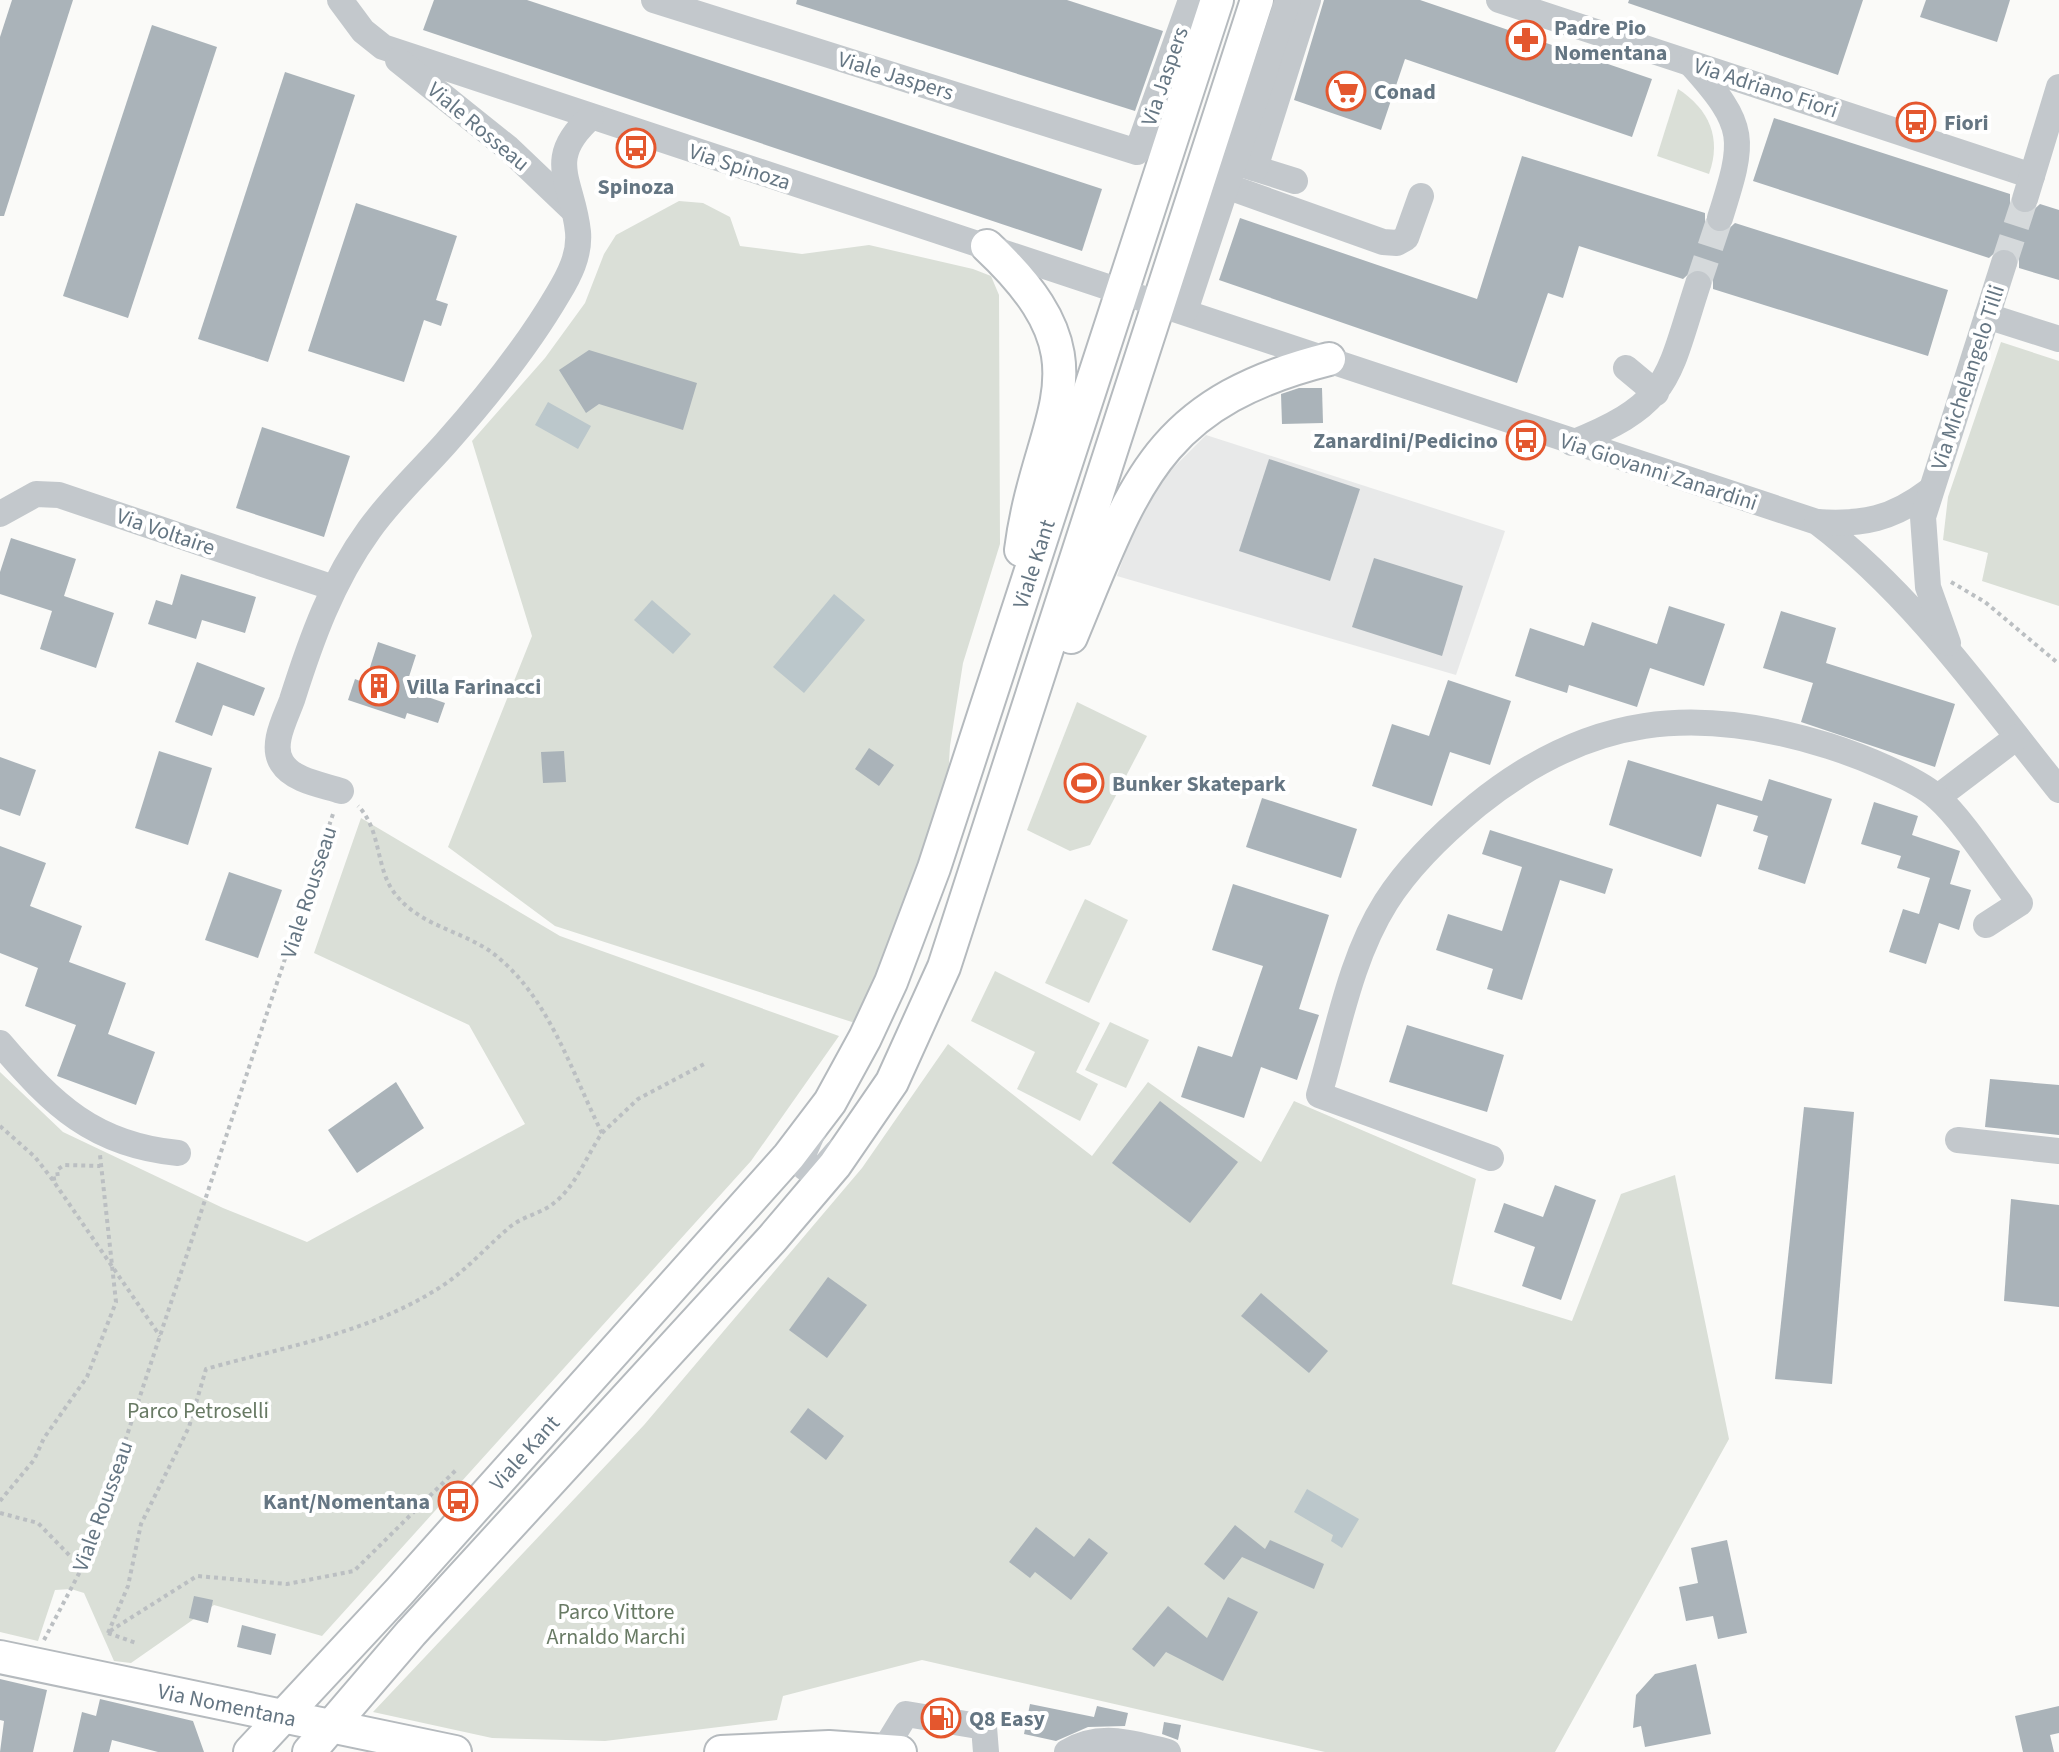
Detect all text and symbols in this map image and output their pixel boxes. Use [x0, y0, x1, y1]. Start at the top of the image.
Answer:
place label: Padre Pio Nomentana [1554, 12, 1667, 69]
pharmacy icon: Padre Pio Nomentana [1505, 19, 1547, 61]
street label: Via Jaspers [1133, 22, 1197, 130]
street label: Viale Jaspers [834, 43, 958, 109]
street label: Via Adriano Fiori [1689, 50, 1842, 126]
supermarket icon: Conad [1325, 70, 1367, 112]
street label: Viale Rosseau [420, 74, 537, 179]
place label: Conad [1374, 76, 1436, 108]
bus stop icon: Fiori [1895, 101, 1937, 143]
place label: Fiori [1944, 107, 1989, 139]
bus stop icon: Spinoza [615, 127, 657, 169]
street label: Via Spinoza [685, 135, 795, 198]
place label: Spinoza [598, 171, 674, 203]
street label: Via Michelangelo Tilli [1923, 281, 2013, 474]
bus stop icon: Zanardini/Pedicino [1505, 419, 1547, 461]
place label: Zanardini/Pedicino [1313, 425, 1498, 457]
street label: Via Giovanni Zanardini [1556, 425, 1762, 519]
street label: Via Voltaire [112, 500, 219, 564]
street label: Viale Kant [1005, 515, 1064, 613]
building icon: Villa Farinacci [358, 665, 400, 707]
place label: Villa Farinacci [406, 671, 541, 703]
sports icon: Bunker Skatepark [1063, 762, 1105, 804]
place label: Bunker Skatepark [1112, 768, 1286, 800]
street label: Viale Rousseau [273, 822, 345, 962]
park label: Parco Petroselli [127, 1395, 269, 1427]
street label: Viale Kant [482, 1408, 568, 1498]
street label: Viale Rousseau [64, 1436, 141, 1576]
bus stop icon: Kant/Nomentana [437, 1480, 479, 1522]
place label: Kant/Nomentana [263, 1486, 430, 1518]
park label: Parco Vittore Arnaldo Marchi [547, 1596, 685, 1653]
street label: Via Nomentana [155, 1675, 299, 1735]
fuel station icon: Q8 Easy [920, 1697, 962, 1739]
place label: Q8 Easy [969, 1703, 1045, 1735]

